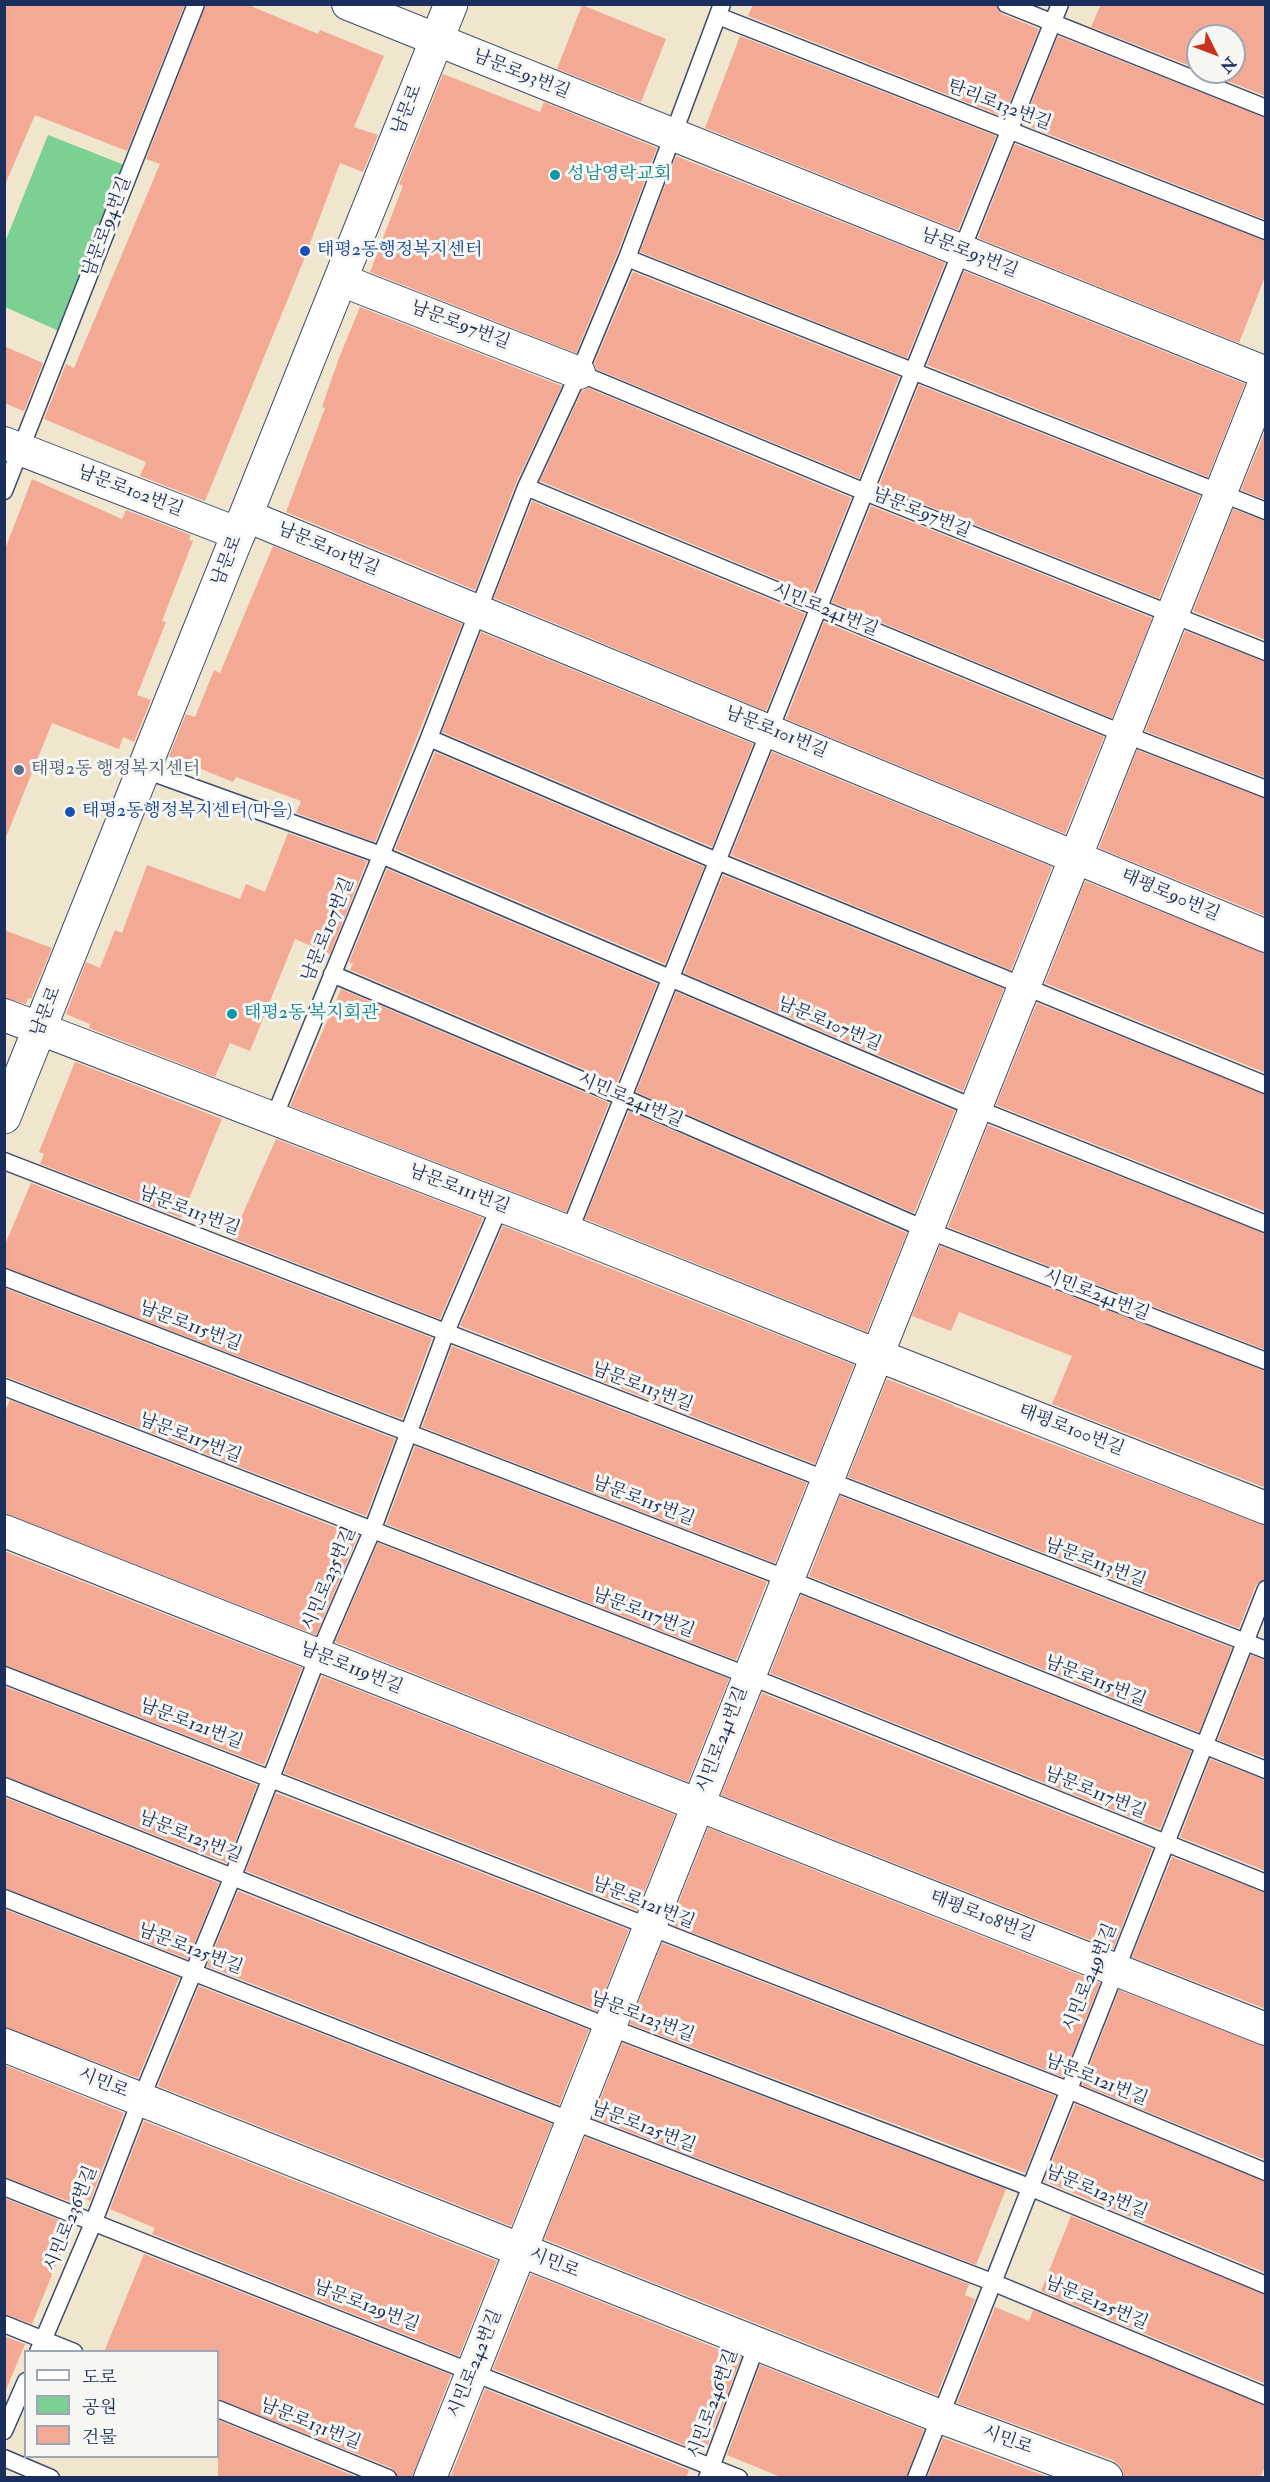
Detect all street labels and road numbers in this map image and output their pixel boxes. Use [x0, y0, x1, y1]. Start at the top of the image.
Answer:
street label: 남문로93번길 [469, 46, 573, 104]
street label: 탄리로132번길 [944, 76, 1054, 136]
street label: 남문로 [388, 82, 428, 138]
street label: 남문로94번길 [79, 174, 137, 280]
street label: 남문로93번길 [917, 225, 1021, 283]
street label: 남문로97번길 [407, 297, 513, 355]
street label: 남문로102번길 [74, 462, 186, 522]
street label: 남문로97번길 [869, 484, 973, 544]
street label: 남문로101번길 [274, 519, 382, 581]
street label: 남문로 [208, 533, 248, 589]
street label: 시민로241번길 [769, 580, 881, 642]
street label: 남문로101번길 [722, 703, 830, 763]
street label: 태평로90번길 [1117, 865, 1223, 927]
street label: 남문로107번길 [298, 875, 360, 985]
street label: 남문로 [27, 984, 67, 1040]
street label: 남문로107번길 [774, 993, 884, 1057]
street label: 시민로241번길 [574, 1069, 686, 1133]
street label: 남문로111번길 [406, 1161, 512, 1219]
street label: 남문로113번길 [135, 1183, 243, 1241]
street label: 시민로241번길 [1040, 1266, 1152, 1326]
street label: 남문로115번길 [136, 1298, 244, 1356]
street label: 남문로113번길 [588, 1359, 696, 1417]
street label: 태평로100번길 [1015, 1401, 1127, 1461]
street label: 남문로117번길 [136, 1410, 244, 1468]
street label: 남문로115번길 [589, 1473, 697, 1531]
street label: 시민로235번길 [298, 1524, 362, 1634]
street label: 남문로113번길 [1041, 1535, 1149, 1593]
street label: 남문로117번길 [589, 1585, 697, 1643]
street label: 남문로119번길 [296, 1639, 406, 1699]
street label: 남문로115번길 [1041, 1652, 1149, 1712]
street label: 시민로241번길 [693, 1684, 753, 1796]
street label: 남문로121번길 [136, 1695, 246, 1755]
street label: 남문로117번길 [1041, 1764, 1149, 1824]
street label: 남문로123번길 [135, 1807, 245, 1869]
street label: 남문로121번길 [588, 1874, 698, 1934]
street label: 태평로108번길 [926, 1887, 1038, 1947]
street label: 남문로125번길 [135, 1920, 245, 1980]
street label: 시민로249번길 [1059, 1921, 1123, 2035]
street label: 남문로123번길 [587, 1988, 697, 2048]
street label: 남문로121번길 [1041, 2051, 1151, 2111]
street label: 시민로 [75, 2064, 131, 2104]
street label: 남문로125번길 [588, 2098, 698, 2158]
street label: 남문로123번길 [1041, 2162, 1151, 2224]
street label: 시민로236번길 [41, 2163, 103, 2275]
street label: 시민로 [526, 2244, 582, 2284]
street label: 남문로125번길 [1041, 2273, 1151, 2335]
street label: 남문로129번길 [310, 2277, 422, 2337]
street label: 시민로242번길 [444, 2307, 508, 2421]
street label: 시민로246번길 [684, 2346, 744, 2462]
street label: 남문로131번길 [256, 2395, 364, 2455]
street label: 시민로 [979, 2422, 1035, 2460]

